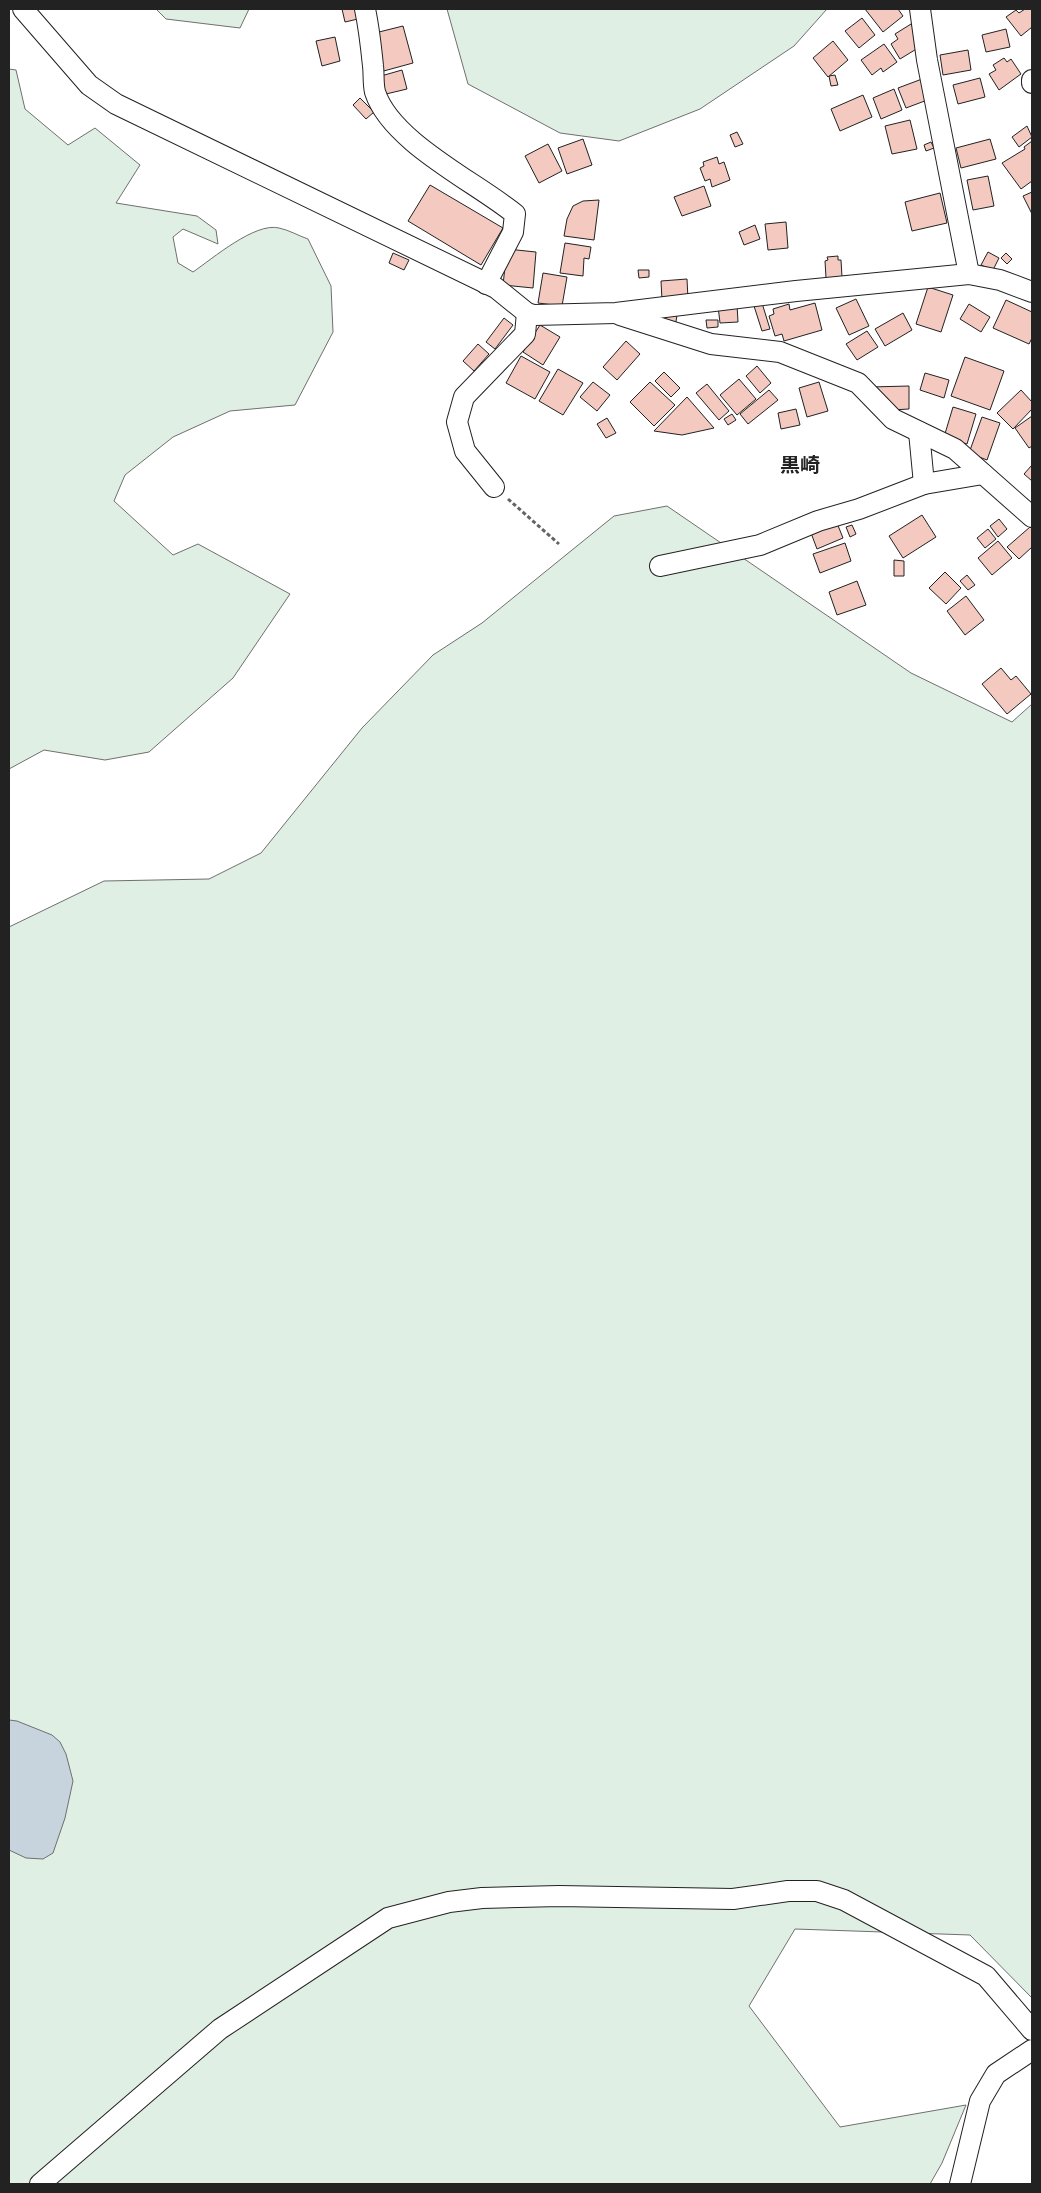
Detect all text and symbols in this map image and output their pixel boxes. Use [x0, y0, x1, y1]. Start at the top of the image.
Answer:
district label: 黒崎 [780, 451, 820, 478]

